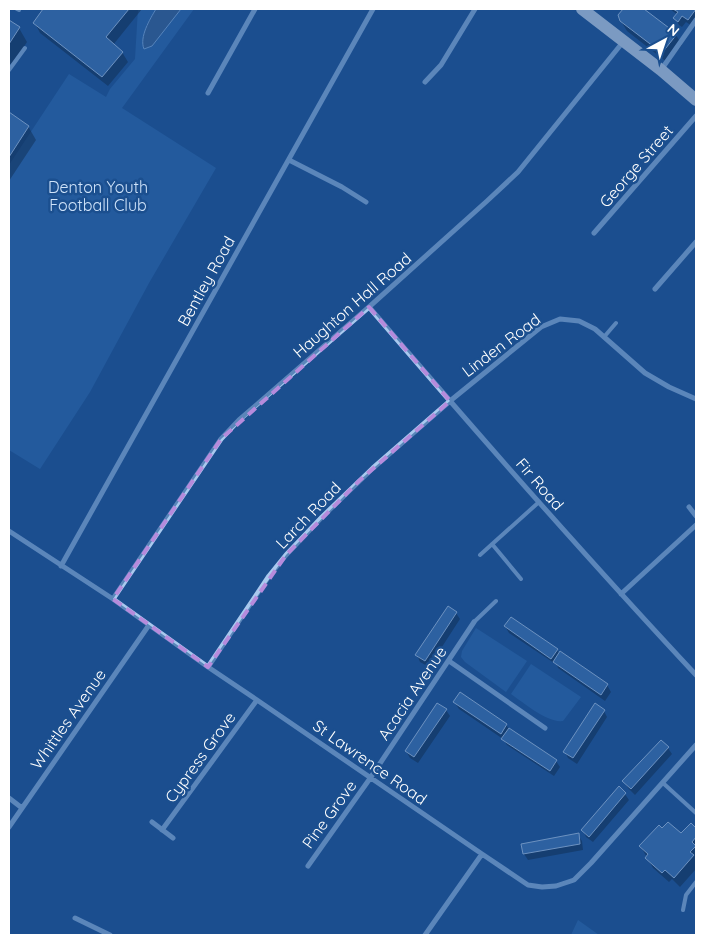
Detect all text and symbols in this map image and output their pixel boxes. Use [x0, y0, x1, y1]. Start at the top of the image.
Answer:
north arrow [640, 15, 690, 65]
text: N [664, 20, 683, 40]
street label: George Street [595, 121, 677, 211]
park label: Denton Youth Football Club [48, 177, 148, 215]
street label: Bentley Road [173, 233, 239, 329]
street label: Haughton Hall Road [289, 248, 415, 362]
street label: Linden Road [458, 309, 544, 381]
street label: Fir Road [512, 454, 568, 514]
street label: Larch Road [271, 477, 345, 553]
street label: Acacia Avenue [373, 642, 451, 744]
street label: Whittles Avenue [26, 665, 110, 773]
street label: Cypress Grove [160, 708, 240, 806]
street label: St Lawrence Road [309, 715, 431, 809]
street label: Pine Grove [298, 776, 360, 852]

